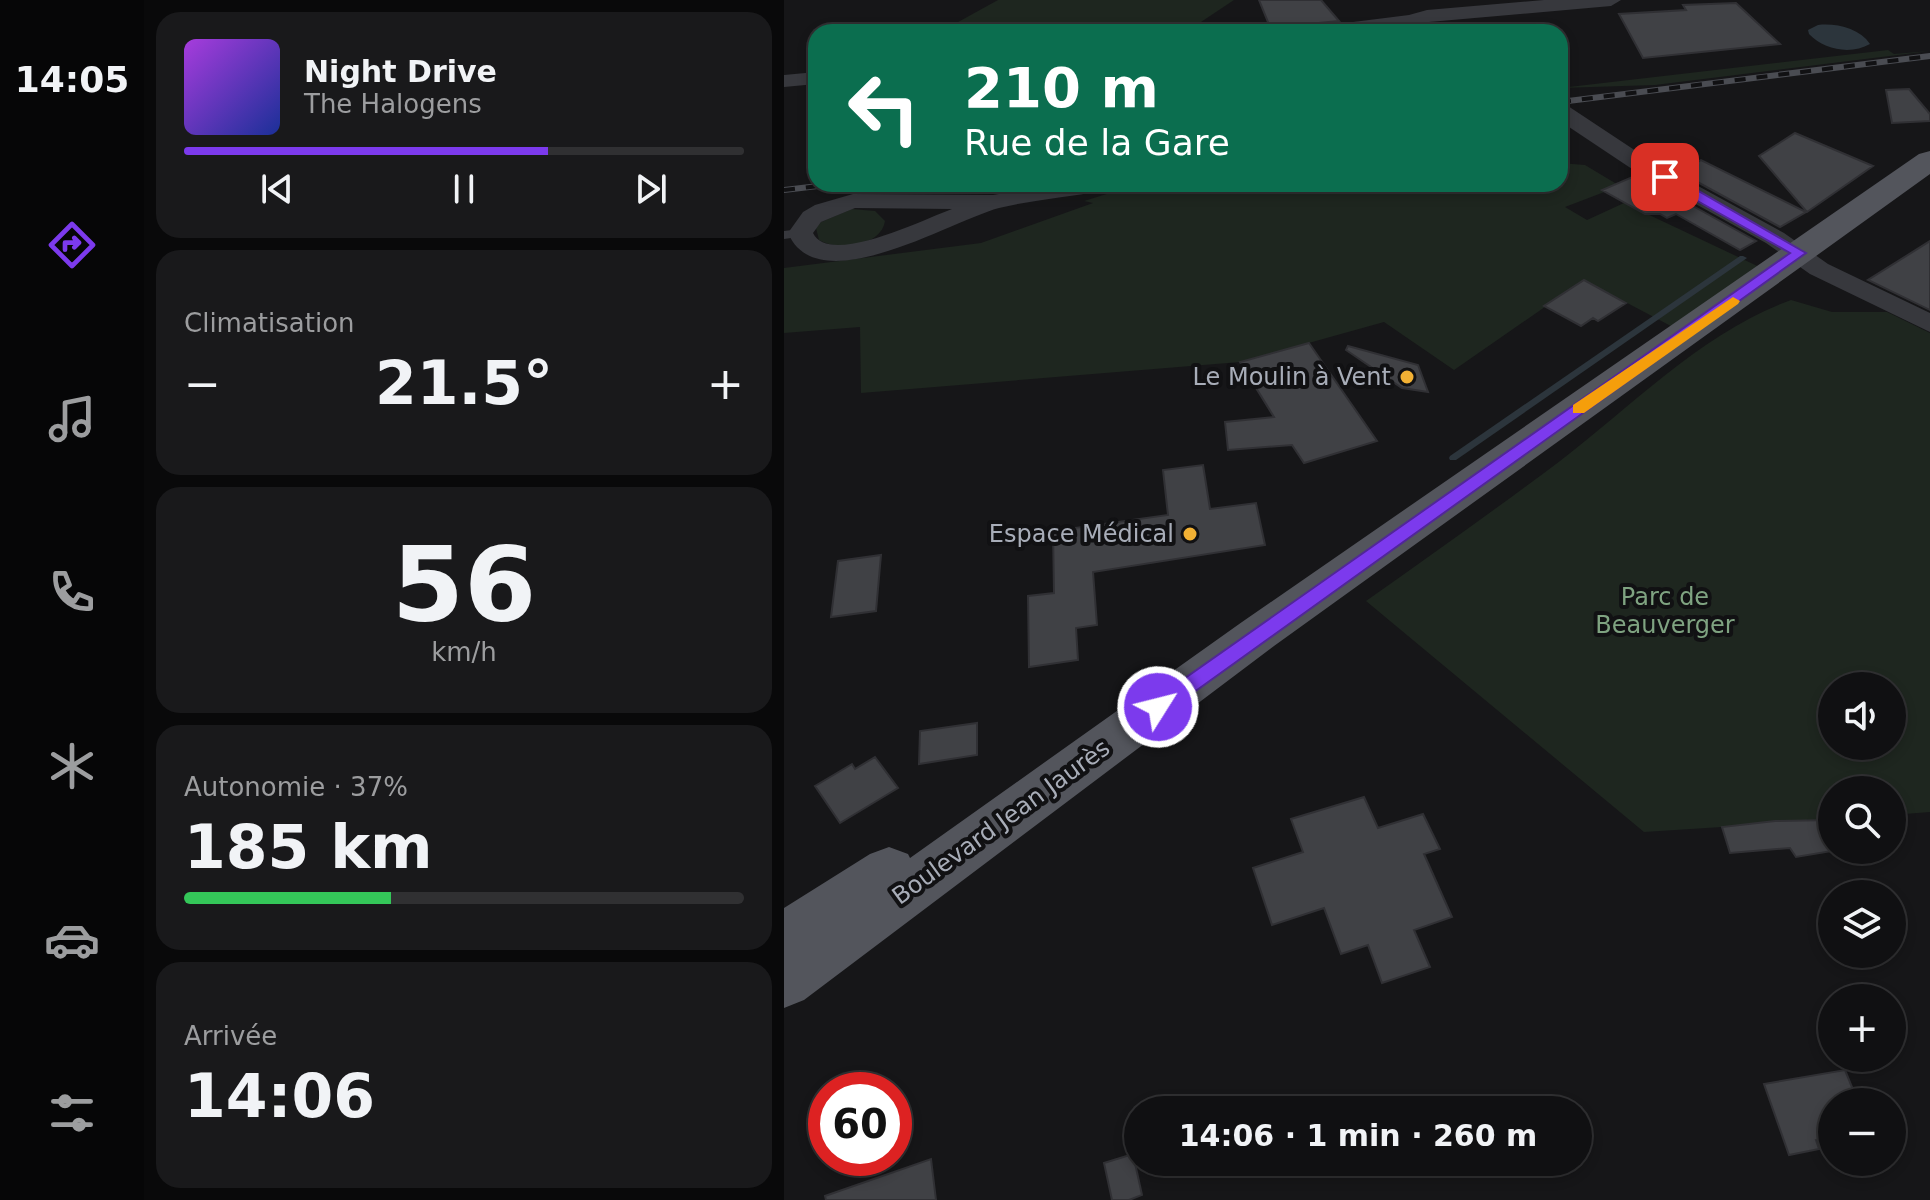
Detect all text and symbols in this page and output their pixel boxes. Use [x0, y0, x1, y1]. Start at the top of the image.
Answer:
text: Night Drive [304, 54, 497, 89]
text: 210 m [964, 55, 1159, 120]
icon: left [832, 56, 936, 160]
text: 14:05 [15, 59, 129, 100]
text: The Halogens [304, 89, 482, 119]
text: Rue de la Gare [964, 122, 1230, 163]
pin [1631, 143, 1699, 211]
icon: arrive [1643, 155, 1687, 199]
icon: previous [255, 167, 299, 211]
icon: pause [442, 167, 486, 211]
icon: next [629, 167, 673, 211]
icon: directions [44, 217, 100, 273]
text: Climatisation [184, 308, 355, 338]
text: 21.5° [375, 348, 553, 418]
text: − [184, 358, 221, 409]
text: + [707, 358, 744, 409]
place label: Le Moulin à Vent [1193, 363, 1391, 391]
marker: Le Moulin à Vent [1398, 368, 1416, 386]
icon: music [44, 391, 100, 447]
place label: Espace Médical [989, 520, 1174, 548]
text: 56 [392, 524, 536, 646]
marker: Espace Médical [1181, 525, 1199, 543]
icon: phone [44, 564, 100, 620]
park label: Parc de Beauverger [1595, 583, 1735, 639]
text: km/h [431, 637, 497, 667]
position arrow [1116, 665, 1200, 749]
map controls [1818, 672, 1906, 1176]
button: sound [1818, 672, 1906, 760]
street label: Boulevard Jean Jaurès [887, 734, 1115, 910]
icon: climate [44, 738, 100, 794]
text: Autonomie · 37% [184, 772, 408, 802]
button: search [1818, 776, 1906, 864]
text: 185 km [184, 812, 433, 882]
button: layers [1818, 880, 1906, 968]
icon: car [44, 912, 100, 968]
button: + [1818, 984, 1906, 1072]
text: Arrivée [184, 1021, 277, 1051]
text: 14:06 [184, 1061, 375, 1131]
speed limit sign: 60 [808, 1072, 912, 1176]
icon: filters [44, 1085, 100, 1141]
button: − [1818, 1088, 1906, 1176]
text: 14:06 · 1 min · 260 m [1179, 1118, 1537, 1153]

